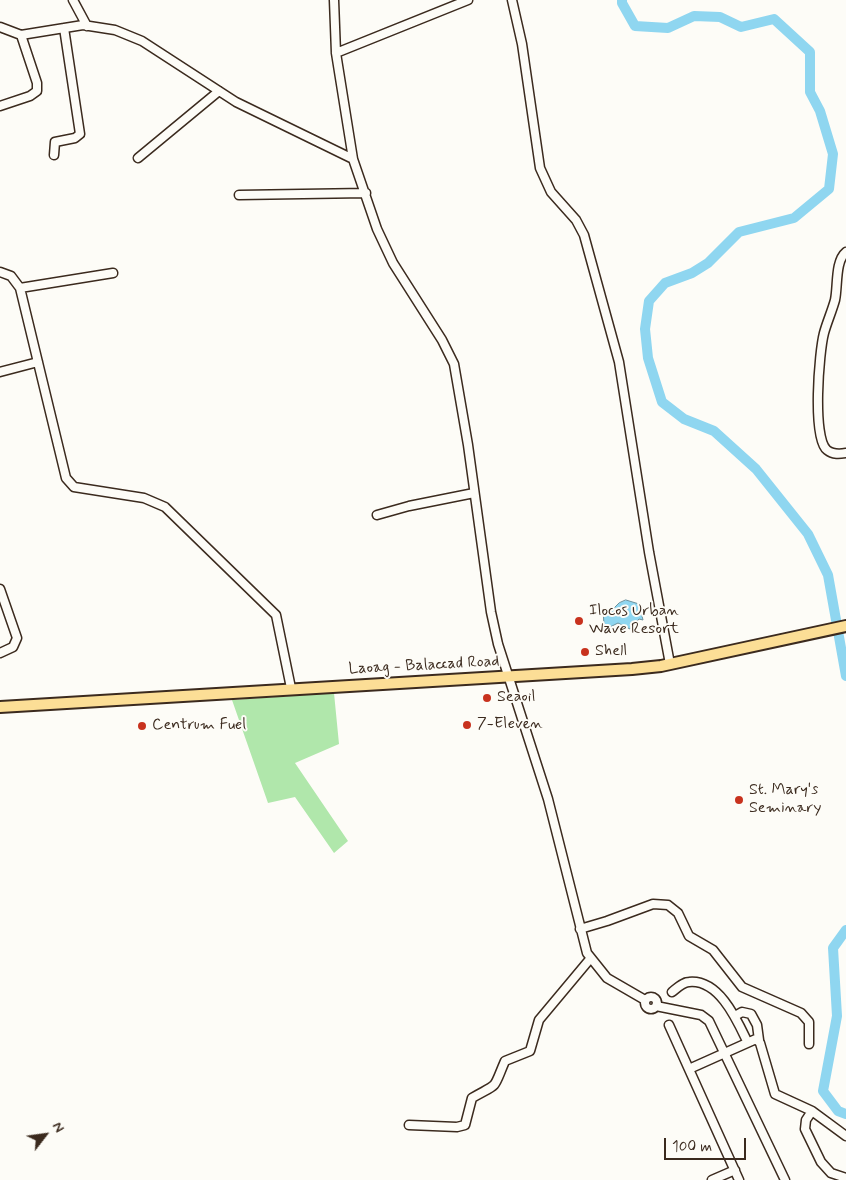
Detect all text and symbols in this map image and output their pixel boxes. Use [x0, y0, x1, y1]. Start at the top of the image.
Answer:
place label: Ilocos Urban Wave Resort [589, 602, 679, 640]
marker: Ilocos Urban Wave Resort [573, 615, 585, 627]
place label: Shell [595, 642, 627, 662]
marker: Shell [579, 646, 591, 658]
street label: Laoag - Balaccad Road [348, 652, 500, 680]
place label: Seaoil [497, 688, 535, 708]
marker: Seaoil [481, 692, 493, 704]
place label: 7-Eleven [477, 715, 543, 735]
place label: Centrum Fuel [152, 716, 246, 736]
marker: 7-Eleven [461, 719, 473, 731]
marker: Centrum Fuel [136, 720, 148, 732]
place label: St. Mary's Seminary [749, 781, 821, 819]
marker: St. Mary's Seminary [733, 794, 745, 806]
north arrow [20, 1110, 70, 1160]
text: N [48, 1119, 68, 1136]
scale bar [666, 1128, 748, 1160]
text: 100 m [672, 1137, 712, 1157]

